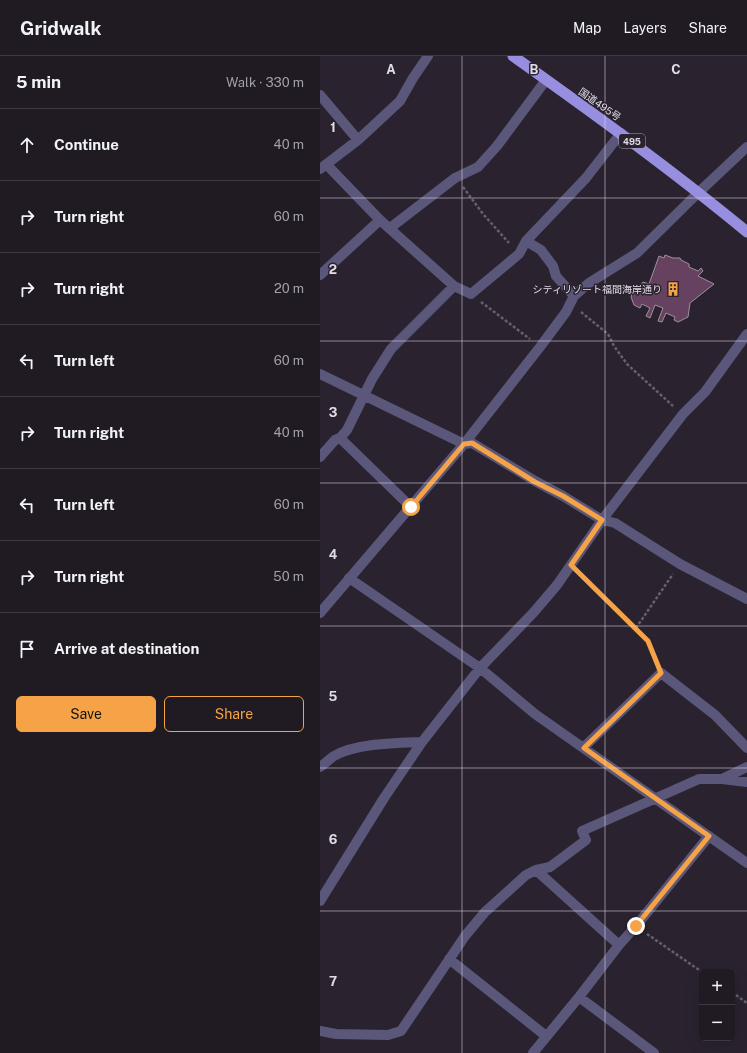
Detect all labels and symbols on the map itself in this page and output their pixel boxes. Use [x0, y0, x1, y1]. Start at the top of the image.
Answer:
text: A [386, 62, 396, 77]
text: B [530, 62, 539, 77]
text: C [671, 62, 681, 77]
street label: 国道495号 [577, 85, 623, 123]
text: 1 [330, 120, 336, 135]
road number: 495 [619, 134, 645, 148]
text: 2 [329, 262, 337, 277]
building icon: シティリゾート福間海岸通り [665, 281, 681, 297]
place label: シティリゾート福間海岸通り [533, 283, 662, 295]
text: 3 [329, 405, 338, 420]
route start [402, 498, 420, 516]
text: 4 [329, 547, 338, 562]
text: 5 [329, 689, 338, 704]
text: 6 [329, 832, 338, 847]
route end [627, 917, 645, 935]
text: 7 [329, 974, 337, 989]

